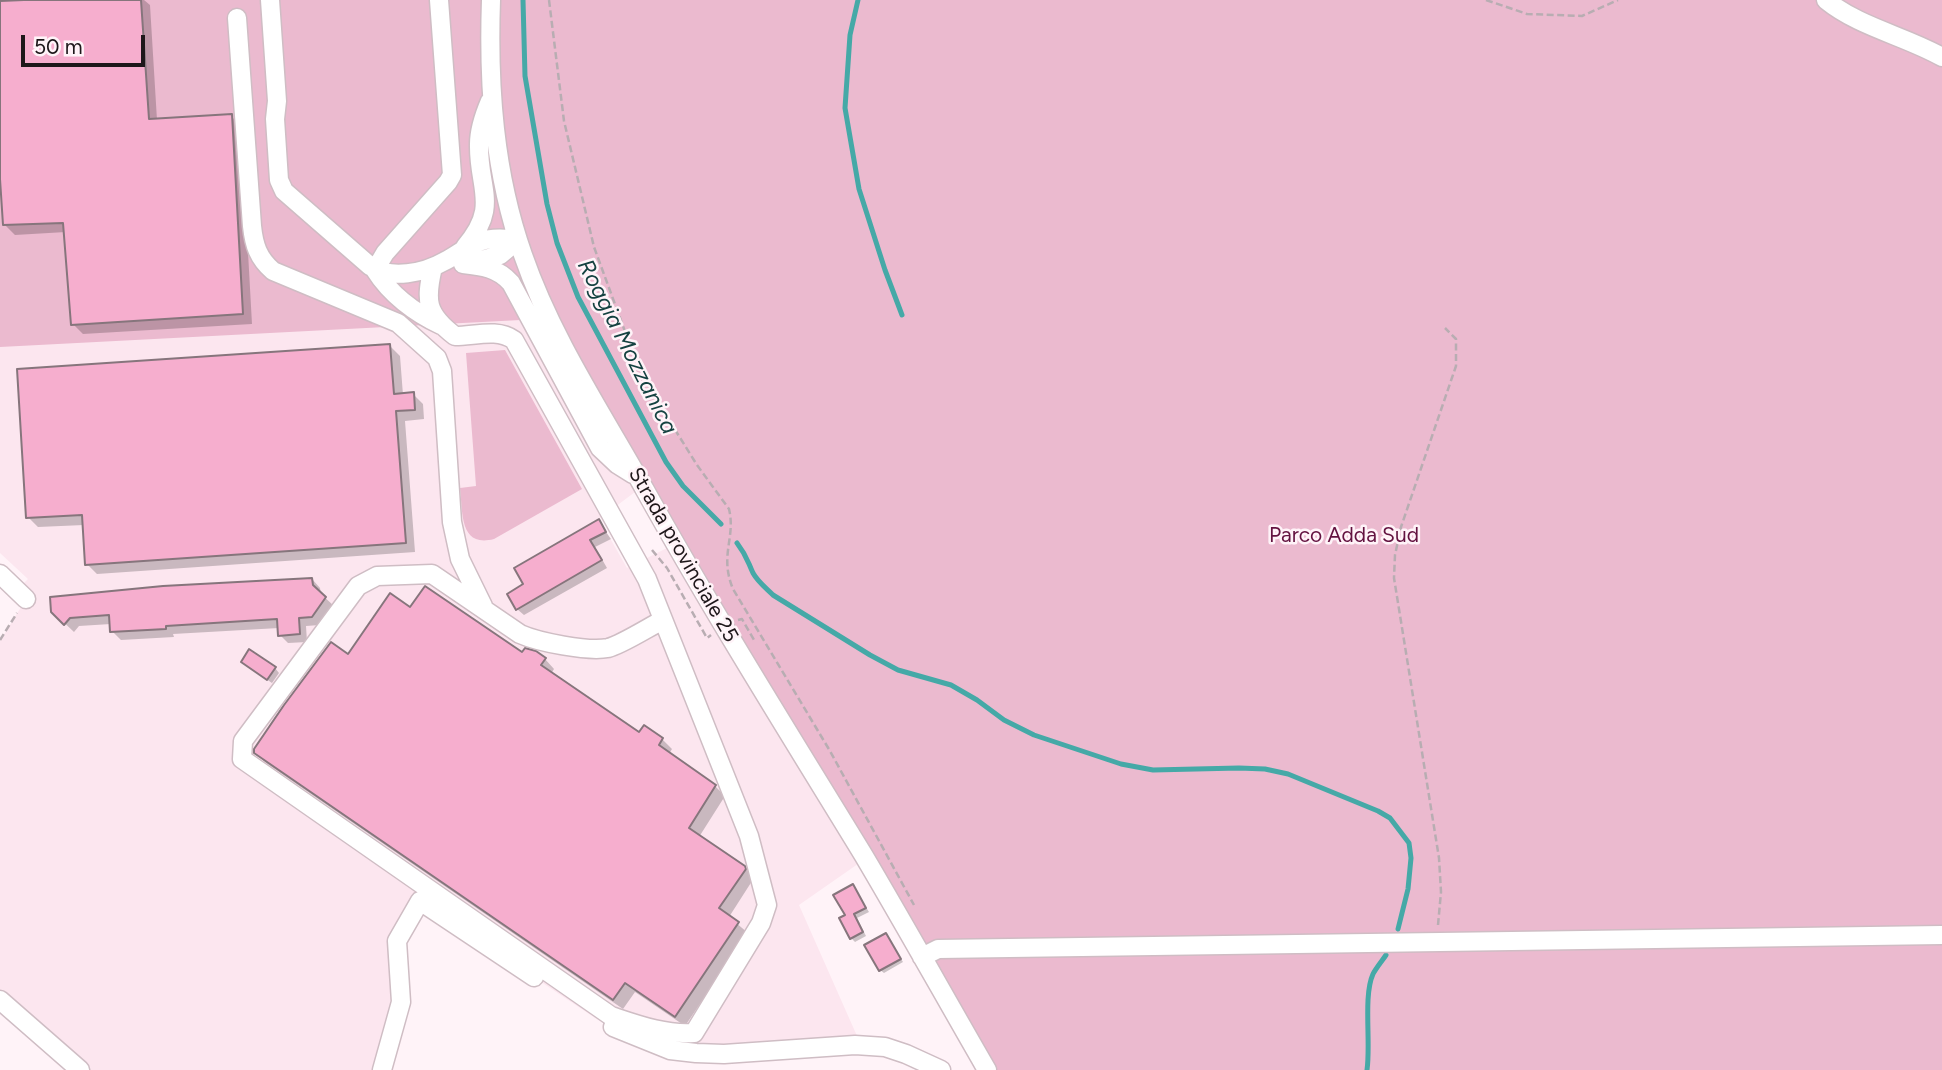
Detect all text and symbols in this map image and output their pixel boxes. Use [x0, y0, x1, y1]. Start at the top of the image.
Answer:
scale bar [24, 21, 149, 65]
text: 50 m [34, 34, 83, 59]
water label: Roggia Mozzanica [571, 255, 683, 439]
street label: Strada provinciale 25 [623, 463, 743, 647]
park label: Parco Adda Sud [1269, 523, 1419, 549]

